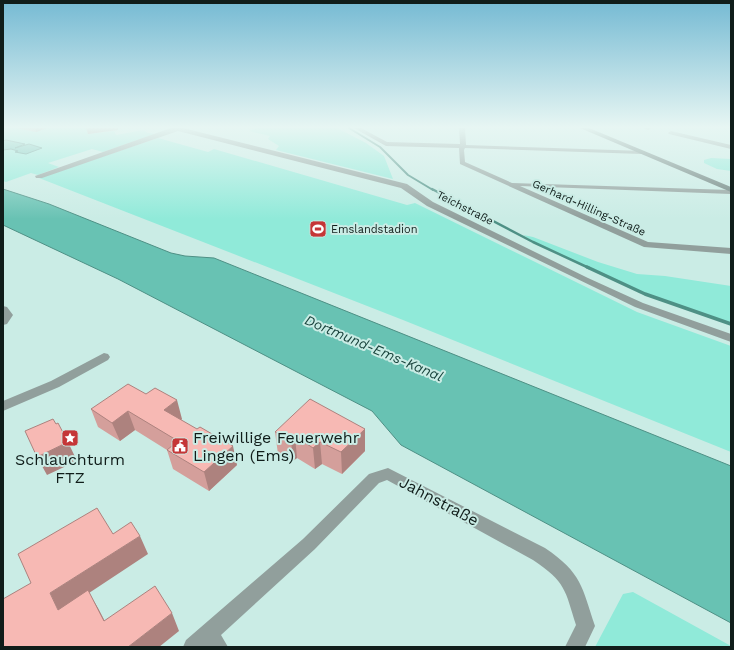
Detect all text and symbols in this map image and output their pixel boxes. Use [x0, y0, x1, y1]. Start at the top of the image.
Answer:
street label: Gerhard-Hilling-Straße [530, 177, 648, 239]
street label: Teichstraße [435, 188, 495, 228]
sports icon: Emslandstadion [308, 219, 328, 239]
place label: Emslandstadion [331, 223, 417, 236]
water label: Dortmund-Ems-Kanal [302, 312, 446, 384]
place icon: Schlauchturm FTZ [60, 428, 80, 448]
place label: Freiwillige Feuerwehr Lingen (Ems) [193, 428, 360, 465]
public building icon: Freiwillige Feuerwehr Lingen (Ems) [170, 436, 190, 456]
place label: Schlauchturm FTZ [15, 450, 125, 487]
street label: Jahnstraße [396, 472, 482, 530]

